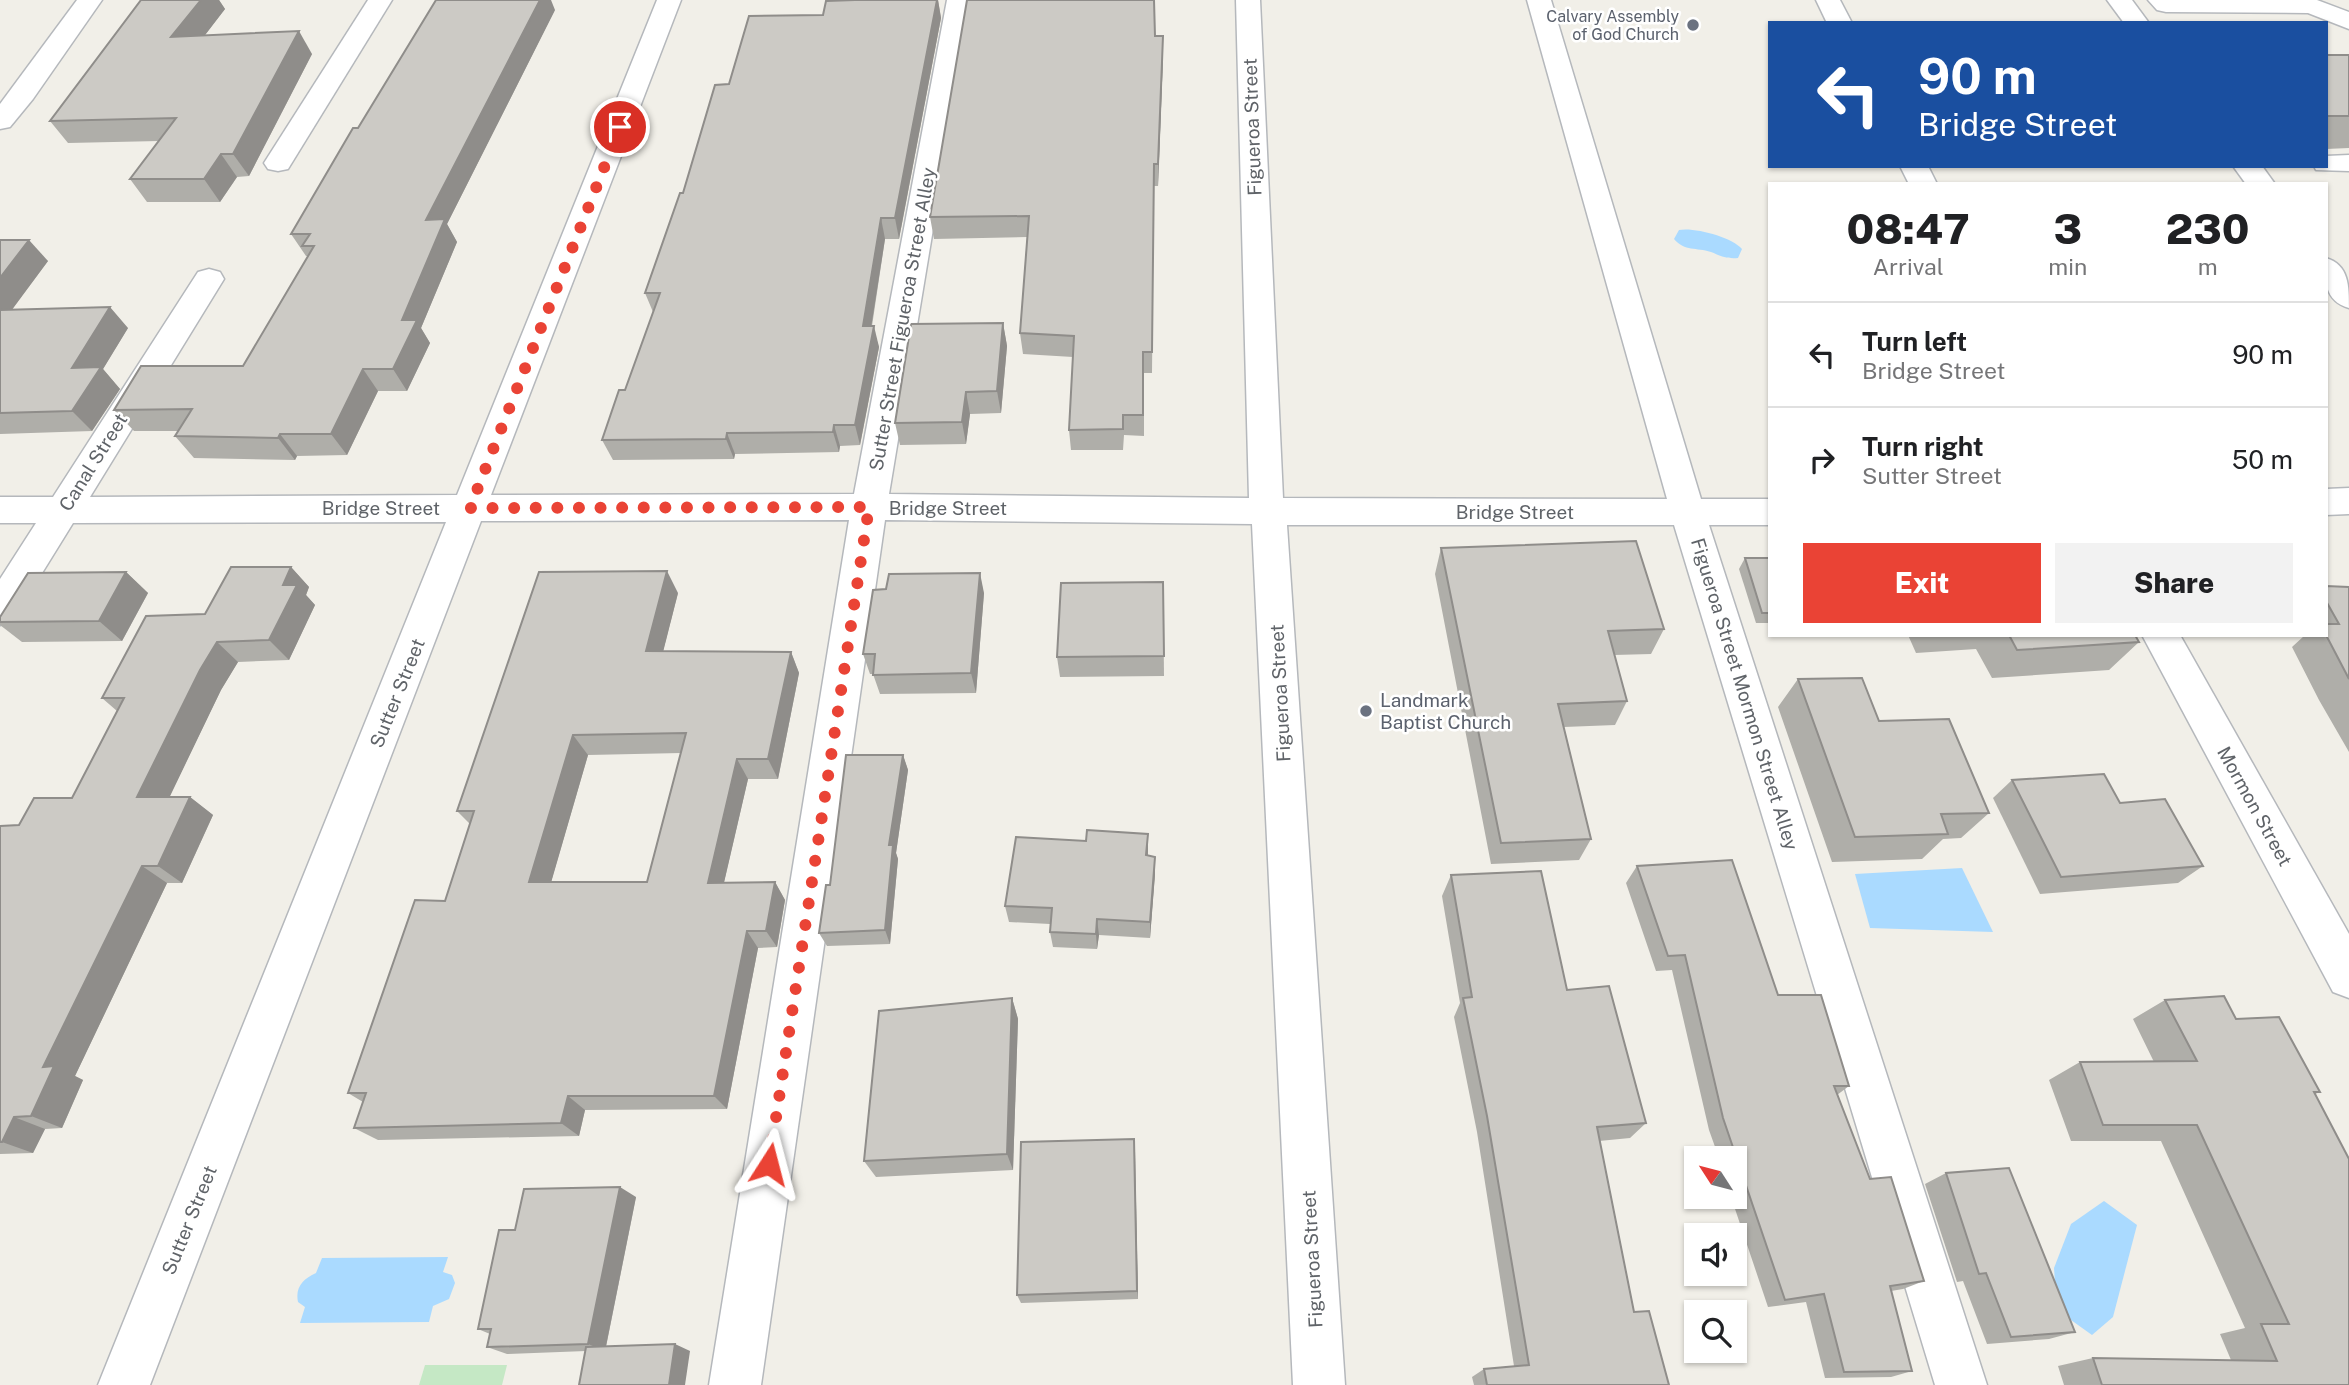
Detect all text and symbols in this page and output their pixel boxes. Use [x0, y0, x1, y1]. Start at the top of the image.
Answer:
place label: Calvary Assembly of God Church [1546, 7, 1679, 44]
marker: Calvary Assembly of God Church [1685, 17, 1701, 33]
text: 90 m [1918, 47, 2037, 105]
icon: left [1803, 49, 1894, 140]
street label: Figueroa Street [1239, 58, 1265, 196]
pin [590, 97, 650, 157]
text: Bridge Street [1918, 106, 2117, 143]
icon: arrive [601, 108, 639, 146]
street label: Sutter Street Figueroa Street Alley [864, 166, 940, 472]
text: 08:47 [1847, 204, 1970, 253]
text: 3 [2054, 204, 2082, 253]
text: 230 [2166, 204, 2249, 253]
text: Arrival [1873, 253, 1944, 280]
text: min [2048, 253, 2087, 280]
text: m [2198, 253, 2218, 280]
text: Turn left [1862, 326, 1967, 357]
icon: left [1803, 336, 1841, 374]
text: 90 m [2232, 339, 2293, 370]
text: Bridge Street [1862, 357, 2005, 384]
street label: Canal Street [54, 409, 132, 515]
text: Turn right [1862, 431, 1984, 462]
icon: right [1803, 441, 1841, 479]
text: 50 m [2232, 444, 2293, 475]
text: Sutter Street [1862, 462, 2002, 489]
street label: Bridge Street [322, 497, 440, 519]
street label: Bridge Street [889, 497, 1007, 519]
street label: Bridge Street [1456, 501, 1574, 523]
street label: Figueroa Street Mormon Street Alley [1687, 535, 1803, 853]
button: Exit [1803, 543, 2041, 623]
button: Share [2055, 543, 2293, 623]
street label: Figueroa Street [1265, 624, 1295, 762]
street label: Sutter Street [365, 635, 429, 751]
place label: Landmark Baptist Church [1380, 689, 1511, 733]
marker: Landmark Baptist Church [1358, 703, 1374, 719]
street label: Mormon Street [2213, 742, 2297, 870]
position arrow [732, 1127, 806, 1201]
north arrow [1684, 1146, 1746, 1209]
map controls [1684, 1146, 1747, 1363]
street label: Sutter Street [157, 1162, 221, 1278]
street label: Figueroa Street [1297, 1190, 1327, 1328]
button: sound [1684, 1223, 1747, 1286]
button: search [1684, 1300, 1747, 1363]

